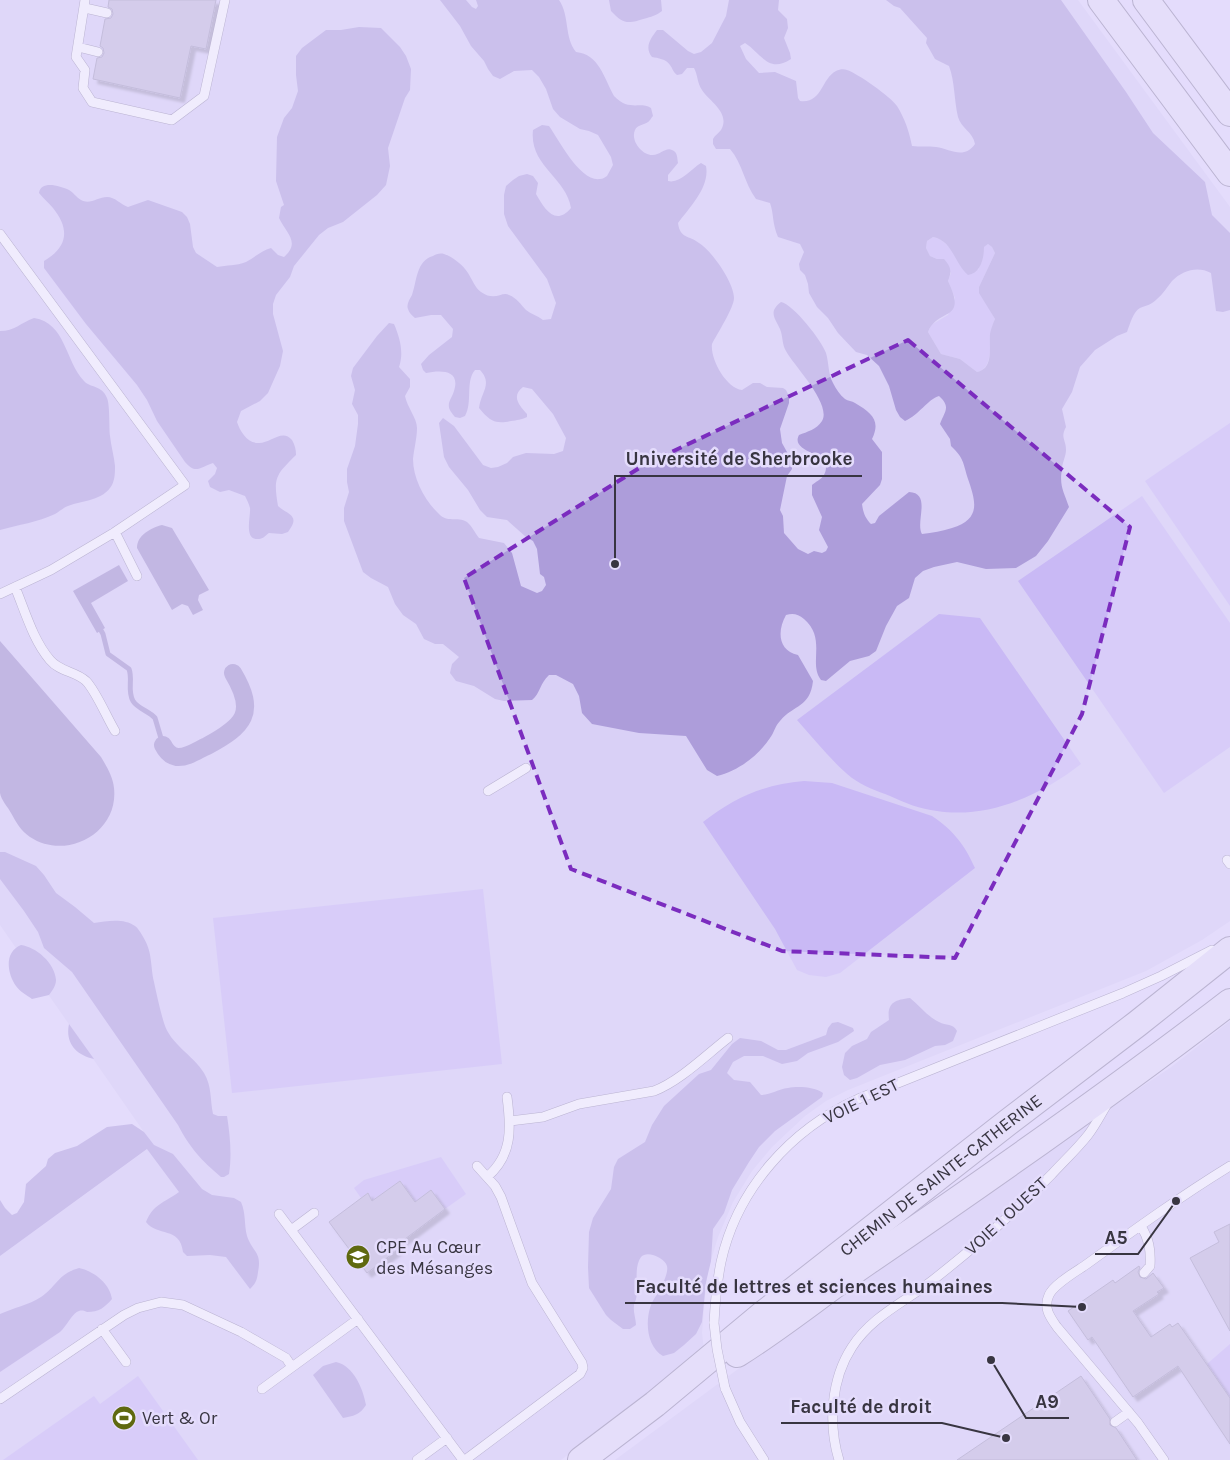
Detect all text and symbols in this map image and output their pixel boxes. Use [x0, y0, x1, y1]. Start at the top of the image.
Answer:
callout: Université de Sherbrooke [615, 442, 862, 476]
text: Université de Sherbrooke [625, 448, 853, 470]
street label: VOIE 1 EST [820, 1073, 902, 1129]
street label: CHEMIN DE SAINTE-CATHERINE [835, 1089, 1046, 1261]
street label: VOIE 1 OUEST [960, 1172, 1052, 1260]
callout: A5 [1095, 1220, 1138, 1254]
text: A5 [1105, 1227, 1127, 1249]
place label: CPE Au Cœur des Mésanges [376, 1236, 493, 1279]
school or university icon: CPE Au Cœur des Mésanges [345, 1244, 371, 1270]
callout: Faculté de lettres et sciences humaines [625, 1269, 1002, 1303]
text: Faculté de lettres et sciences humaines [635, 1276, 993, 1298]
callout: A9 [1026, 1384, 1069, 1418]
callout: Faculté de droit [781, 1389, 942, 1423]
text: A9 [1035, 1391, 1059, 1413]
text: Faculté de droit [790, 1396, 932, 1418]
sports icon: Vert & Or [111, 1405, 137, 1431]
place label: Vert & Or [142, 1407, 218, 1429]

